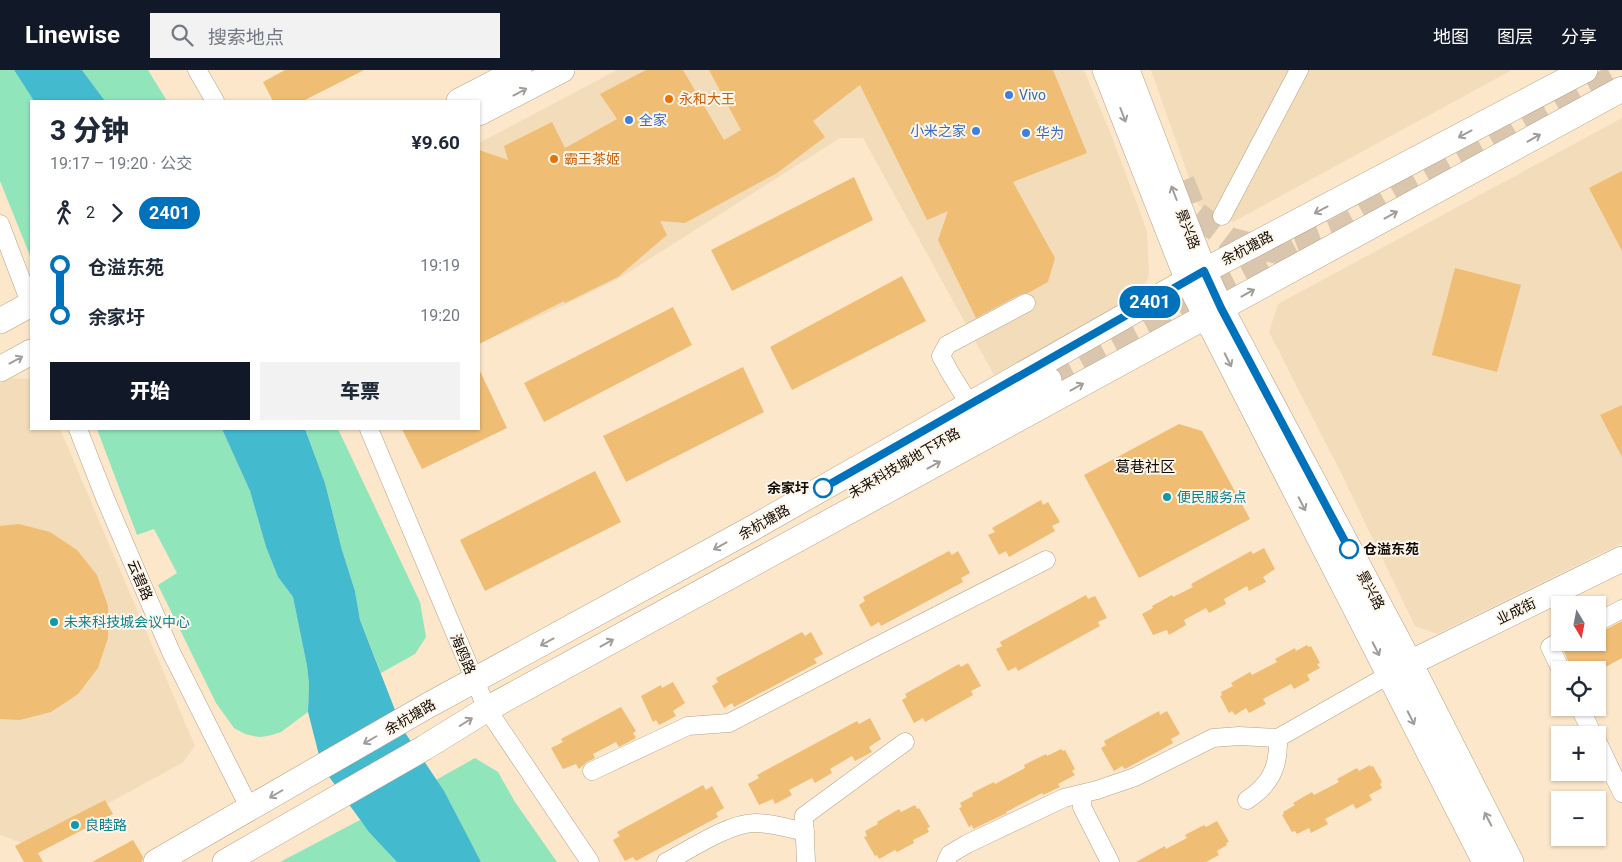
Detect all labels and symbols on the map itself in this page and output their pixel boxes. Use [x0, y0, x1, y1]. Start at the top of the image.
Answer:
one-way arrow [513, 87, 528, 97]
place label: Vivo [1019, 87, 1046, 103]
marker: Vivo [1003, 89, 1015, 101]
place label: 永和大王 [679, 91, 735, 107]
marker: 永和大王 [663, 93, 675, 105]
one-way arrow [1119, 107, 1128, 123]
place label: 全家 [639, 112, 667, 128]
marker: 全家 [623, 114, 635, 126]
place label: 小米之家 [910, 123, 966, 139]
marker: 小米之家 [970, 125, 982, 137]
place label: 华为 [1036, 125, 1064, 141]
marker: 华为 [1020, 127, 1032, 139]
one-way arrow [1457, 129, 1472, 139]
one-way arrow [1526, 132, 1540, 142]
place label: 霸王茶姬 [564, 151, 620, 167]
marker: 霸王茶姬 [548, 153, 560, 165]
one-way arrow [1169, 186, 1178, 201]
one-way arrow [1314, 205, 1329, 215]
street label: 景兴路 [1173, 207, 1203, 251]
one-way arrow [1383, 210, 1398, 220]
street label: 余杭塘路 [1219, 228, 1275, 268]
line badge: 2401 [1115, 286, 1185, 318]
one-way arrow [1241, 288, 1256, 298]
one-way arrow [1223, 352, 1233, 367]
one-way arrow [8, 355, 23, 365]
one-way arrow [1069, 382, 1084, 391]
street label: 未来科技城地下环路 [845, 425, 963, 501]
district label: 葛巷社区 [1115, 458, 1175, 476]
one-way arrow [927, 459, 941, 469]
marker: 余家圩 [813, 478, 833, 498]
place label: 余家圩 [767, 480, 809, 496]
place label: 便民服务点 [1177, 489, 1247, 505]
marker: 便民服务点 [1161, 491, 1173, 503]
one-way arrow [1297, 497, 1307, 512]
street label: 余杭塘路 [736, 501, 792, 543]
marker: 仓溢东苑 [1339, 539, 1359, 559]
place label: 仓溢东苑 [1363, 541, 1419, 557]
one-way arrow [714, 542, 728, 552]
street label: 云碧路 [124, 558, 156, 602]
street label: 景兴路 [1354, 568, 1388, 612]
street label: 业成街 [1494, 595, 1538, 627]
north arrow [1551, 596, 1606, 651]
place label: 未来科技城会议中心 [64, 614, 190, 630]
marker: 未来科技城会议中心 [48, 616, 60, 628]
street label: 海鸥路 [447, 632, 479, 676]
one-way arrow [541, 637, 555, 647]
one-way arrow [600, 638, 615, 648]
one-way arrow [1372, 641, 1381, 656]
street label: 余杭塘路 [382, 696, 438, 738]
one-way arrow [1406, 711, 1416, 726]
one-way arrow [458, 717, 472, 727]
one-way arrow [363, 735, 378, 745]
one-way arrow [269, 790, 283, 800]
one-way arrow [1483, 811, 1493, 826]
place label: 良睦路 [85, 817, 127, 833]
marker: 良睦路 [69, 819, 81, 831]

